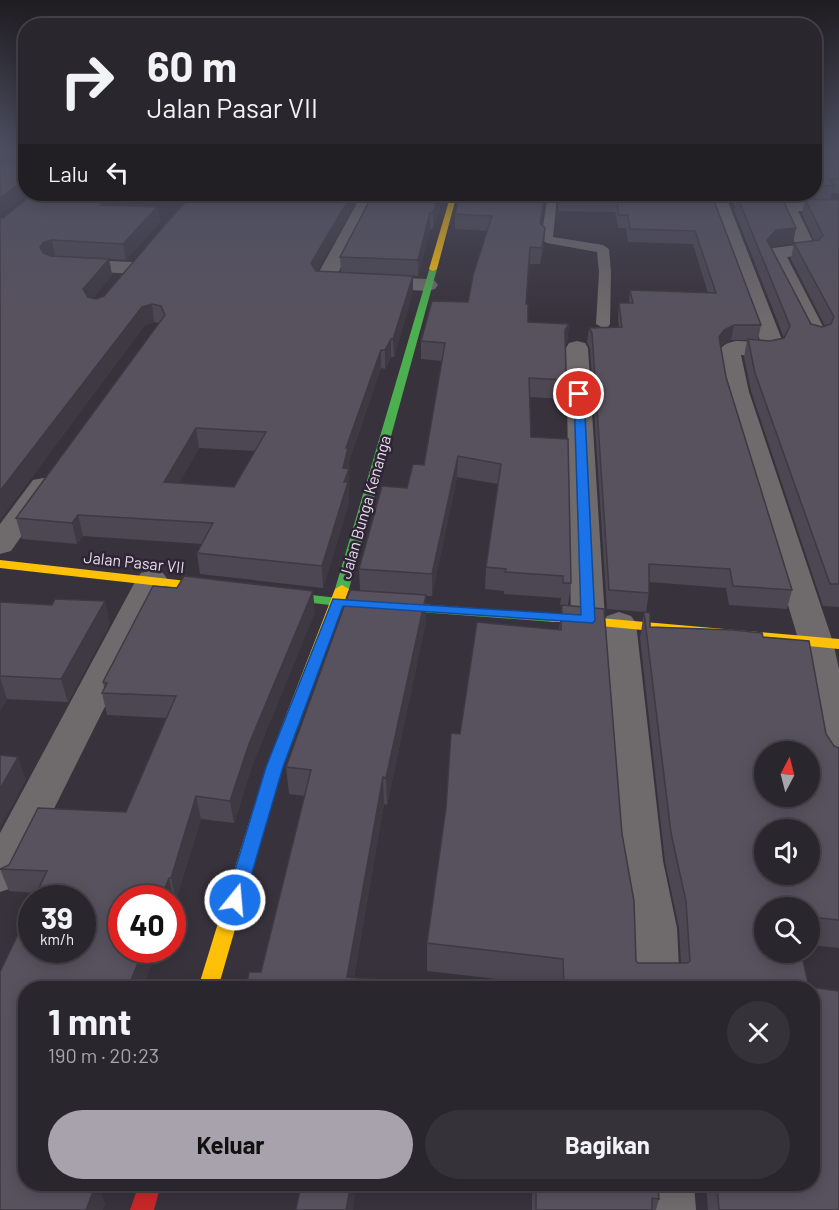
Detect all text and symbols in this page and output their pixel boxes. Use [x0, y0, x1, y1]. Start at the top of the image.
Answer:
text: 60 m [147, 40, 237, 90]
icon: right [48, 42, 126, 120]
text: Jalan Pasar VII [147, 91, 318, 123]
icon: left [101, 156, 134, 189]
text: Lalu [48, 160, 89, 186]
pin [553, 368, 604, 419]
icon: arrive [562, 377, 595, 410]
street label: Jalan Bunga Kenanga [335, 433, 394, 581]
street label: Jalan Pasar VII [83, 547, 185, 576]
north arrow [754, 741, 820, 807]
map controls [754, 741, 820, 963]
button: sound [754, 819, 820, 885]
position arrow [203, 868, 267, 932]
speed limit sign: 40 [108, 885, 186, 963]
button: search [754, 897, 820, 963]
text: 39 [41, 899, 73, 935]
text: km/h [40, 930, 74, 948]
text: 1 mnt [48, 999, 131, 1042]
button: close [727, 1001, 790, 1064]
text: 190 m · 20:23 [48, 1043, 159, 1067]
button: Keluar [48, 1110, 413, 1179]
button: Bagikan [425, 1110, 790, 1179]

